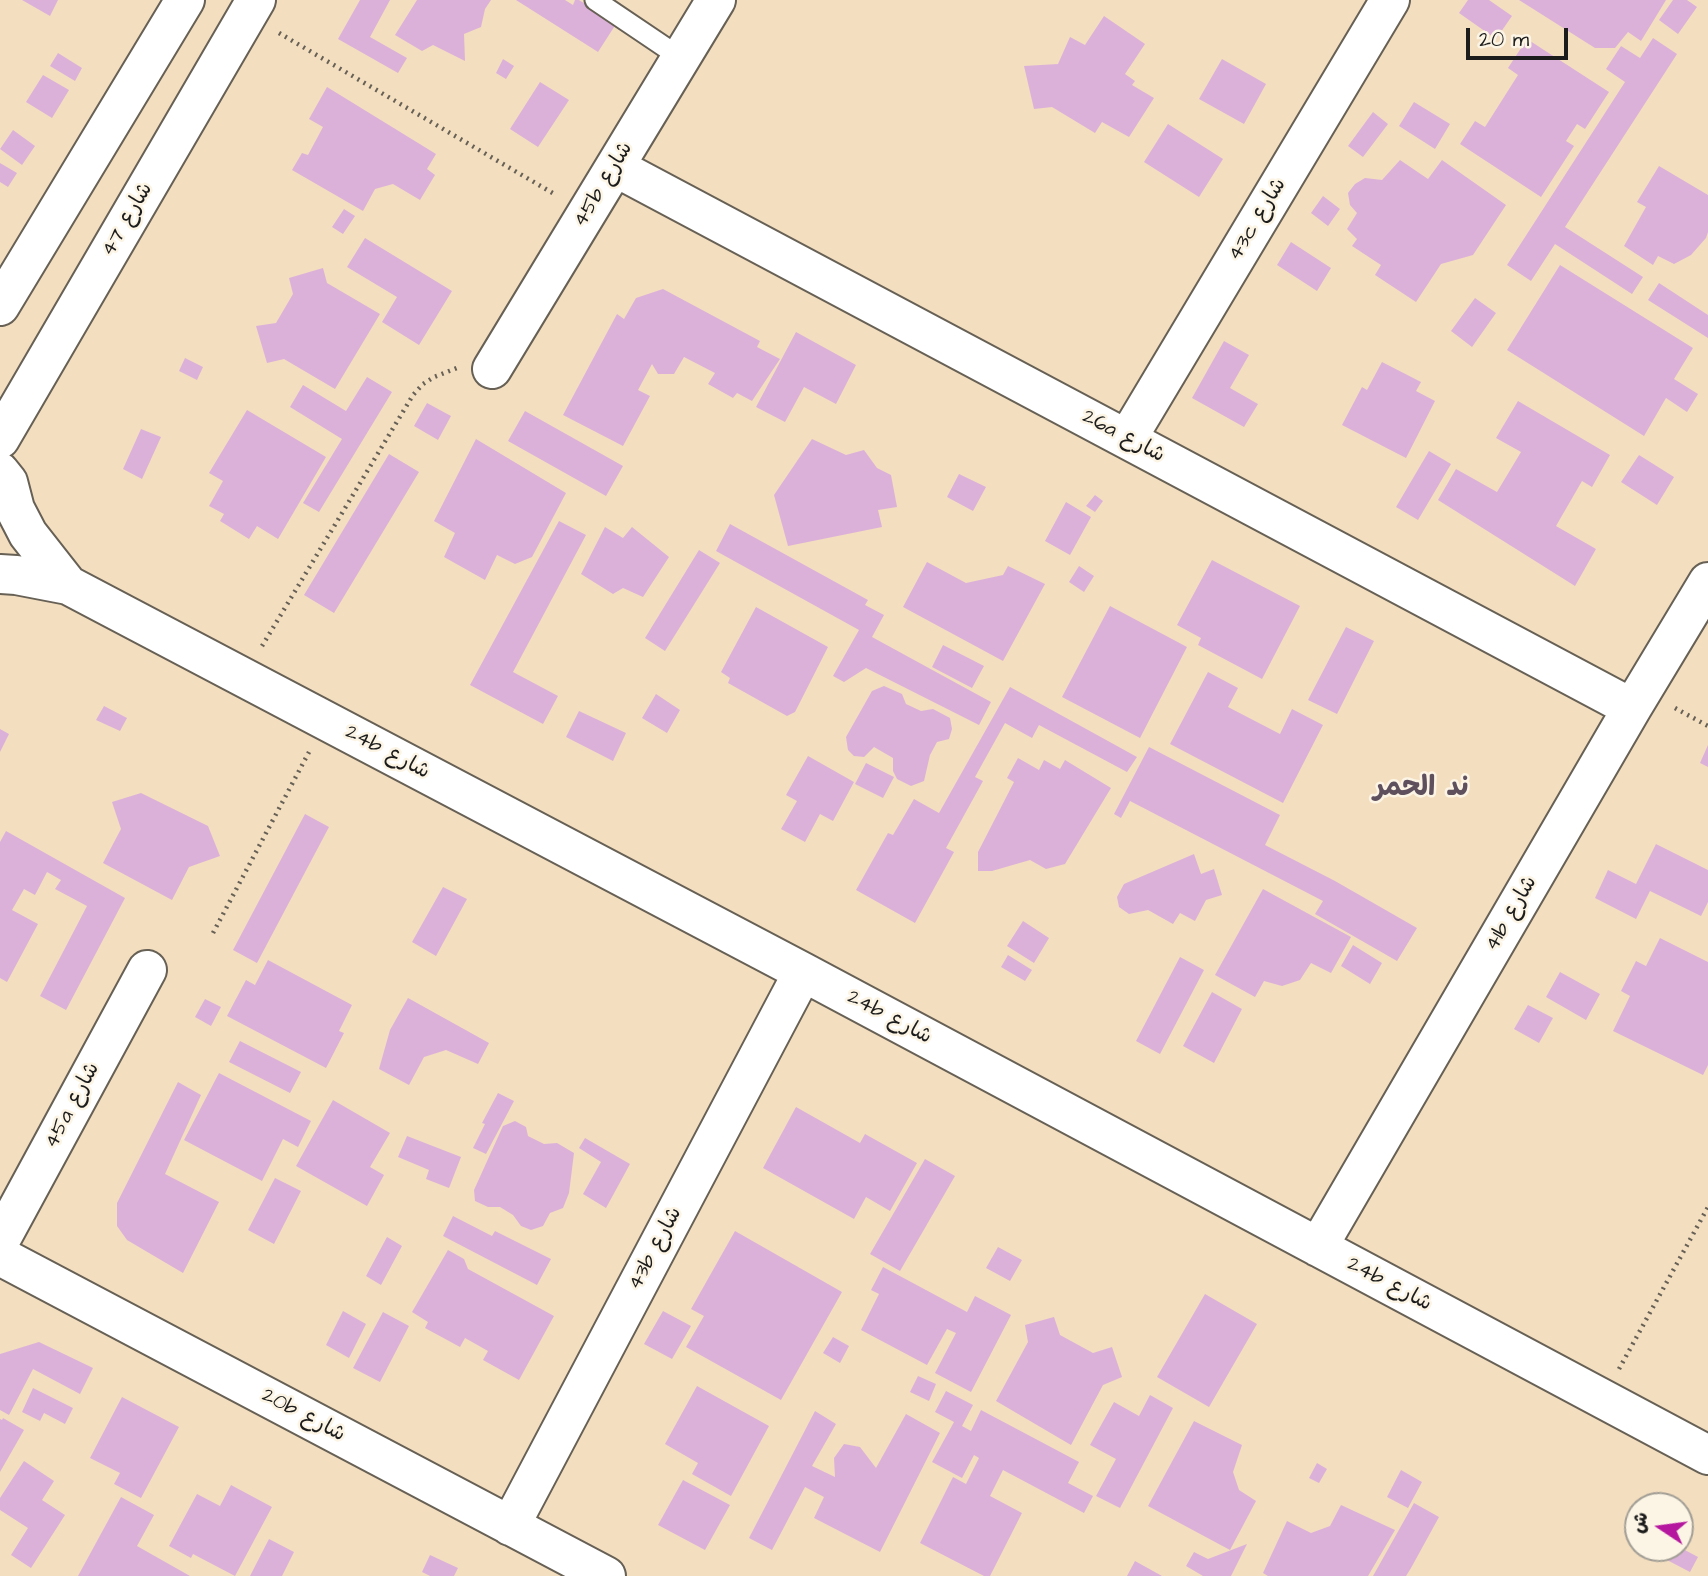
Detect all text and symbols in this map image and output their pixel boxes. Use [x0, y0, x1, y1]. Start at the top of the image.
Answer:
scale bar [1470, 14, 1572, 58]
text: 20 m [1479, 25, 1529, 54]
street label: 45b شارع [569, 138, 639, 232]
street label: 43c شارع [1223, 174, 1293, 266]
street label: شارع 47 [97, 179, 159, 261]
street label: 26a شارع [1077, 405, 1169, 469]
street label: 24b شارع [340, 720, 434, 786]
district label: ند الحمر [1373, 772, 1469, 806]
street label: 41b شارع [1480, 872, 1544, 956]
street label: 24b شارع [842, 985, 936, 1051]
street label: 45a شارع [40, 1059, 106, 1153]
street label: 43b شارع [624, 1203, 688, 1295]
street label: 24b شارع [1342, 1252, 1436, 1318]
street label: 20b شارع [257, 1384, 349, 1448]
north arrow [1624, 1492, 1694, 1562]
text: ش [1624, 1509, 1656, 1536]

